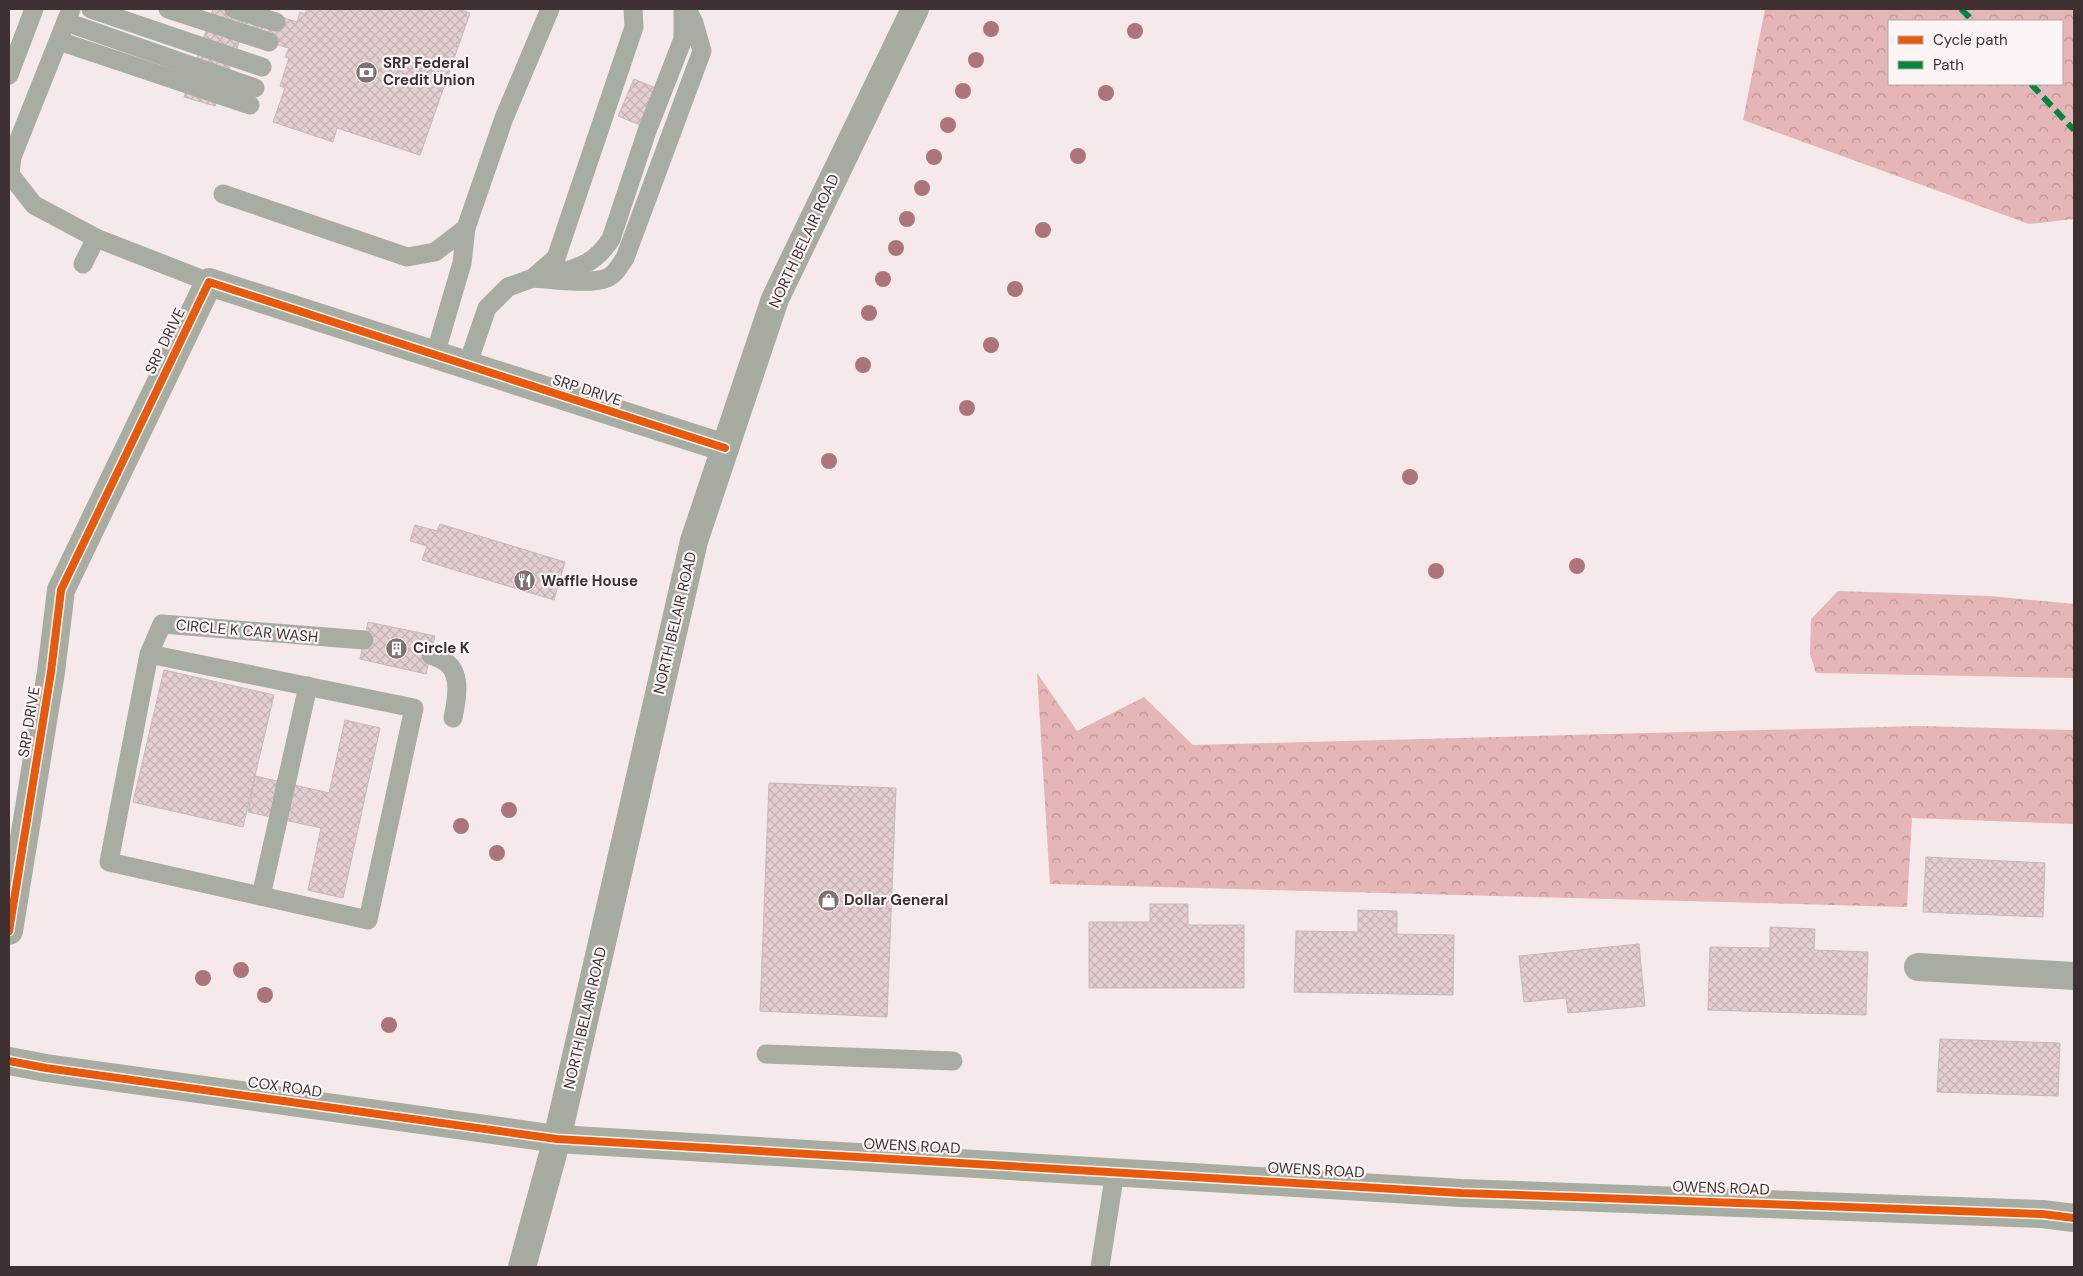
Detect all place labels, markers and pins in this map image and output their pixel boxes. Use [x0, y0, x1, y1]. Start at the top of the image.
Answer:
place label: SRP Federal Credit Union [383, 53, 475, 90]
bank icon: SRP Federal Credit Union [355, 60, 379, 84]
restaurant icon: Waffle House [513, 569, 537, 593]
place label: Waffle House [541, 571, 638, 591]
building icon: Circle K [385, 636, 409, 660]
place label: Circle K [413, 638, 470, 658]
shop icon: Dollar General [816, 888, 840, 912]
place label: Dollar General [844, 890, 948, 910]

